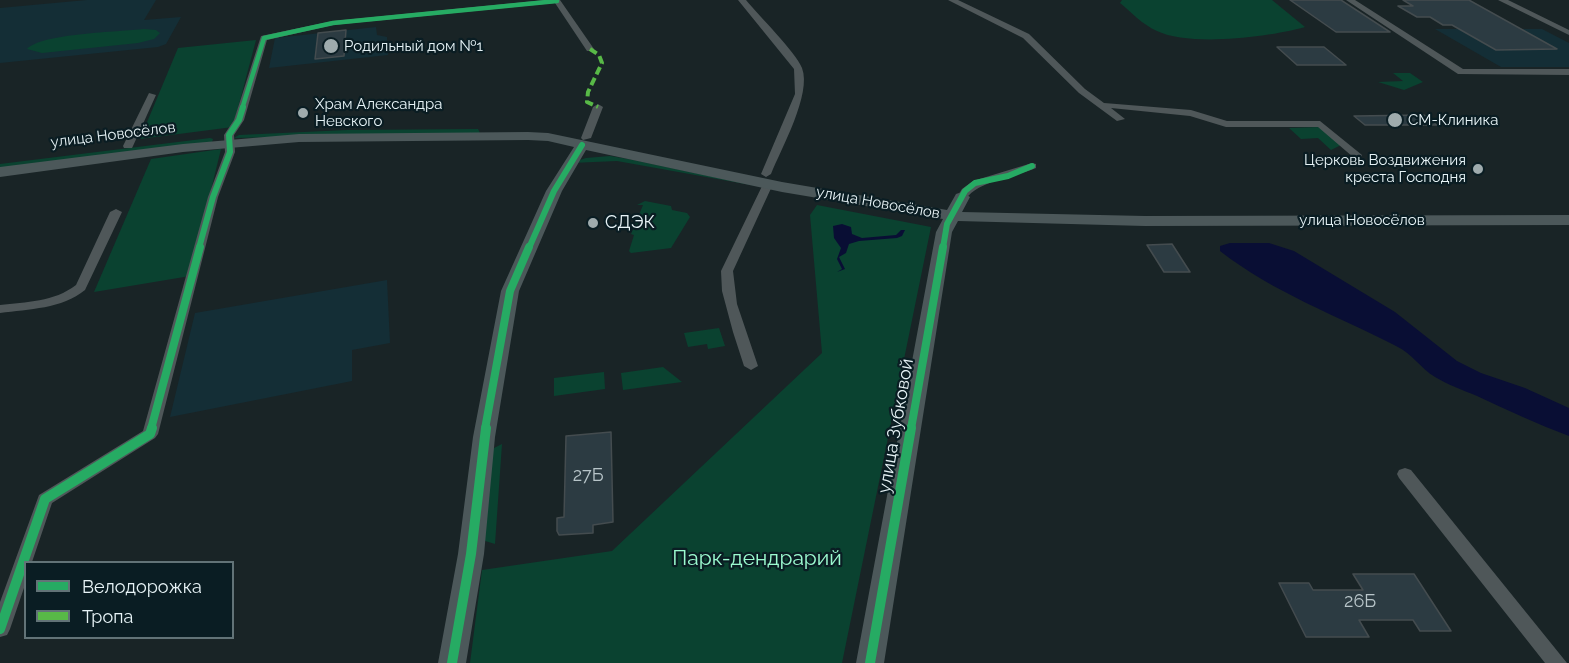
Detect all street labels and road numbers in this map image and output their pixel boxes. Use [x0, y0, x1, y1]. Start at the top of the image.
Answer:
street label: улица Новосёлов [50, 118, 176, 152]
street label: улица Новосёлов [815, 183, 941, 223]
street label: улица Новосёлов [1299, 211, 1425, 229]
street label: улица Зубковой [874, 357, 918, 495]

